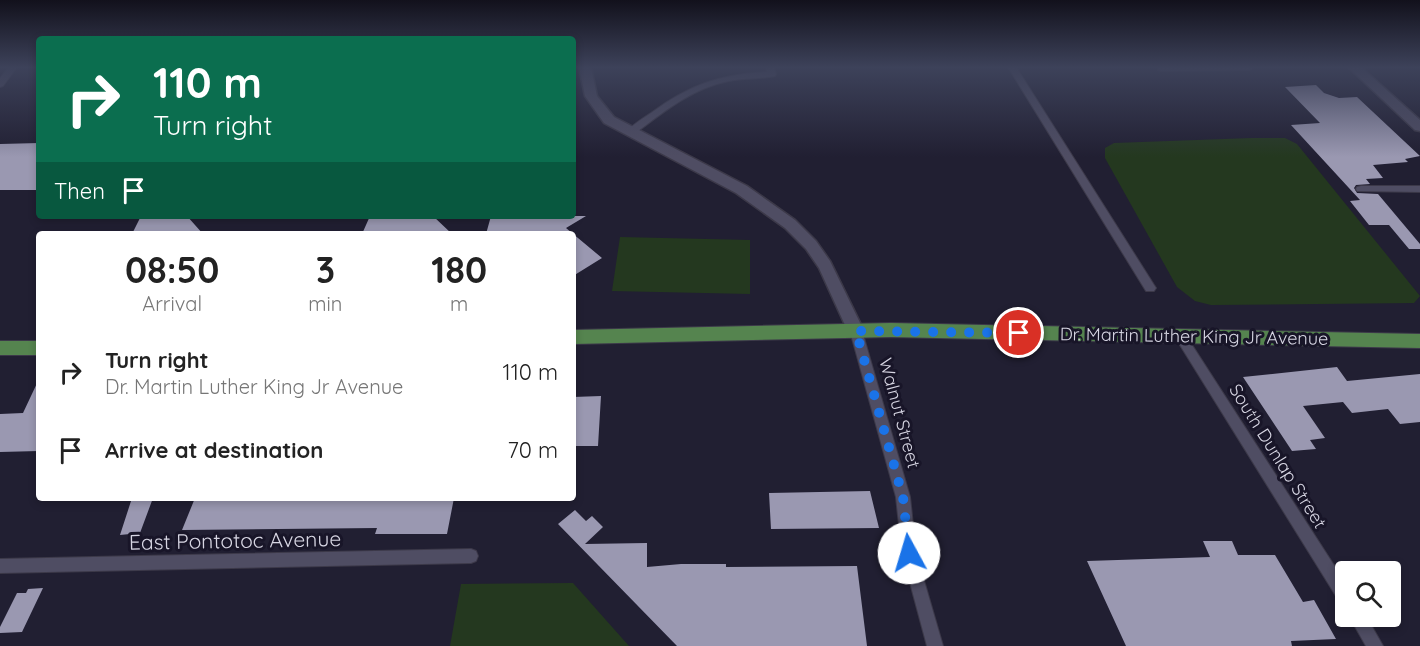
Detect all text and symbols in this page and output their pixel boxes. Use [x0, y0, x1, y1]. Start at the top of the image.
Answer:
text: 110 m [153, 56, 262, 109]
icon: right [54, 60, 132, 138]
text: Turn right [153, 108, 272, 142]
icon: arrive [117, 174, 150, 207]
text: Then [54, 177, 105, 205]
text: 08:50 [125, 247, 219, 292]
text: 3 [316, 247, 335, 292]
text: 180 [431, 247, 487, 292]
text: Arrival [142, 291, 202, 316]
text: min [308, 291, 342, 316]
text: m [450, 291, 468, 316]
pin [993, 307, 1044, 358]
icon: arrive [1002, 316, 1035, 349]
street label: Dr. Martin Luther King Jr Avenue [1060, 322, 1328, 350]
text: Turn right [105, 346, 209, 374]
street label: Walnut Street [874, 355, 926, 471]
icon: right [54, 356, 87, 389]
text: 110 m [503, 358, 558, 386]
text: Dr. Martin Luther King Jr Avenue [105, 374, 403, 399]
street label: South Dunlap Street [1224, 379, 1332, 533]
icon: arrive [54, 434, 87, 467]
text: Arrive at destination [105, 436, 323, 464]
text: 70 m [508, 436, 558, 464]
position arrow [877, 521, 941, 585]
street label: East Pontotoc Avenue [129, 525, 341, 555]
map controls [1335, 561, 1401, 627]
button: search [1335, 561, 1401, 627]

